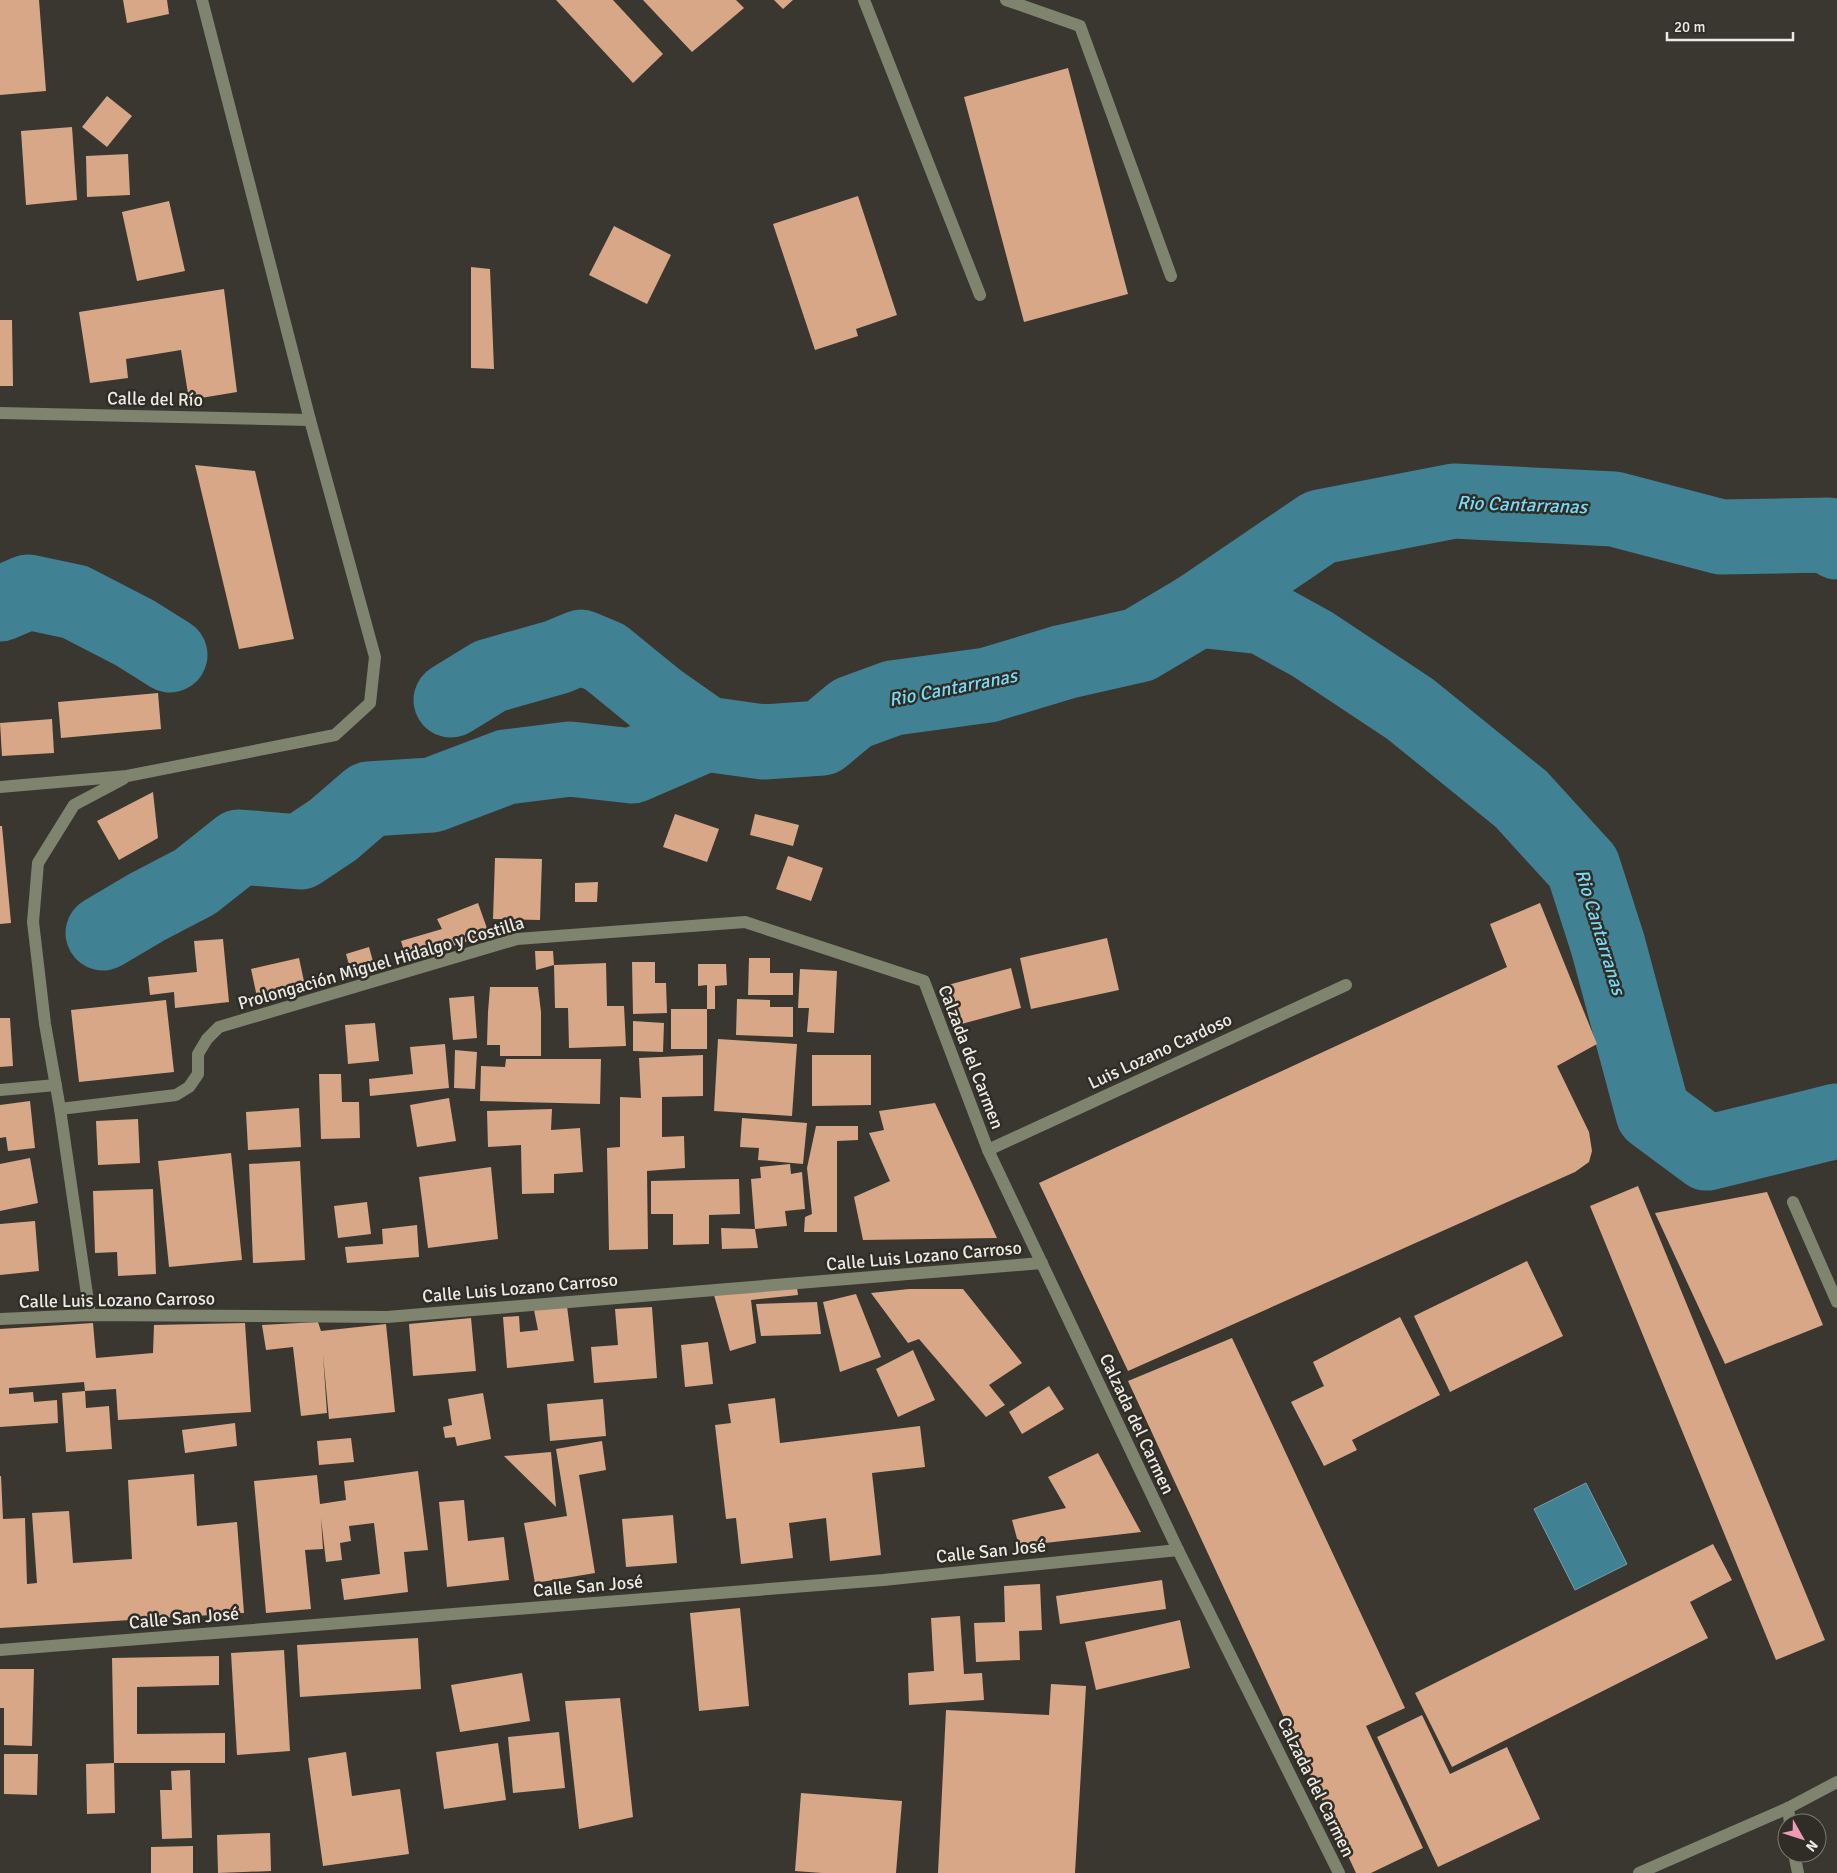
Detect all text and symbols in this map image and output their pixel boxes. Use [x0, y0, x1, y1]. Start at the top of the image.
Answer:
scale bar [1667, 10, 1793, 42]
text: 20 m [1674, 18, 1705, 36]
street label: Calle del Río [107, 387, 203, 411]
water label: Rio Cantarranas [1457, 491, 1589, 519]
water label: Rio Cantarranas [887, 663, 1021, 712]
water label: Rio Cantarranas [1570, 866, 1631, 999]
street label: Prolongación Miguel Hidalgo y Costilla [235, 912, 527, 1014]
street label: Calzada del Carmen [933, 982, 1009, 1132]
street label: Luis Lozano Cardoso [1085, 1008, 1235, 1094]
street label: Calle Luis Lozano Carroso [825, 1236, 1023, 1276]
street label: Calle Luis Lozano Carroso [421, 1268, 619, 1308]
street label: Calle Luis Lozano Carroso [19, 1287, 215, 1313]
street label: Calzada del Carmen [1095, 1350, 1179, 1498]
street label: Calle San José [935, 1534, 1047, 1568]
street label: Calle San José [532, 1570, 644, 1602]
street label: Calle San José [128, 1602, 240, 1634]
street label: Calzada del Carmen [1273, 1714, 1359, 1860]
north arrow [1777, 1813, 1827, 1863]
text: N [1802, 1837, 1821, 1855]

